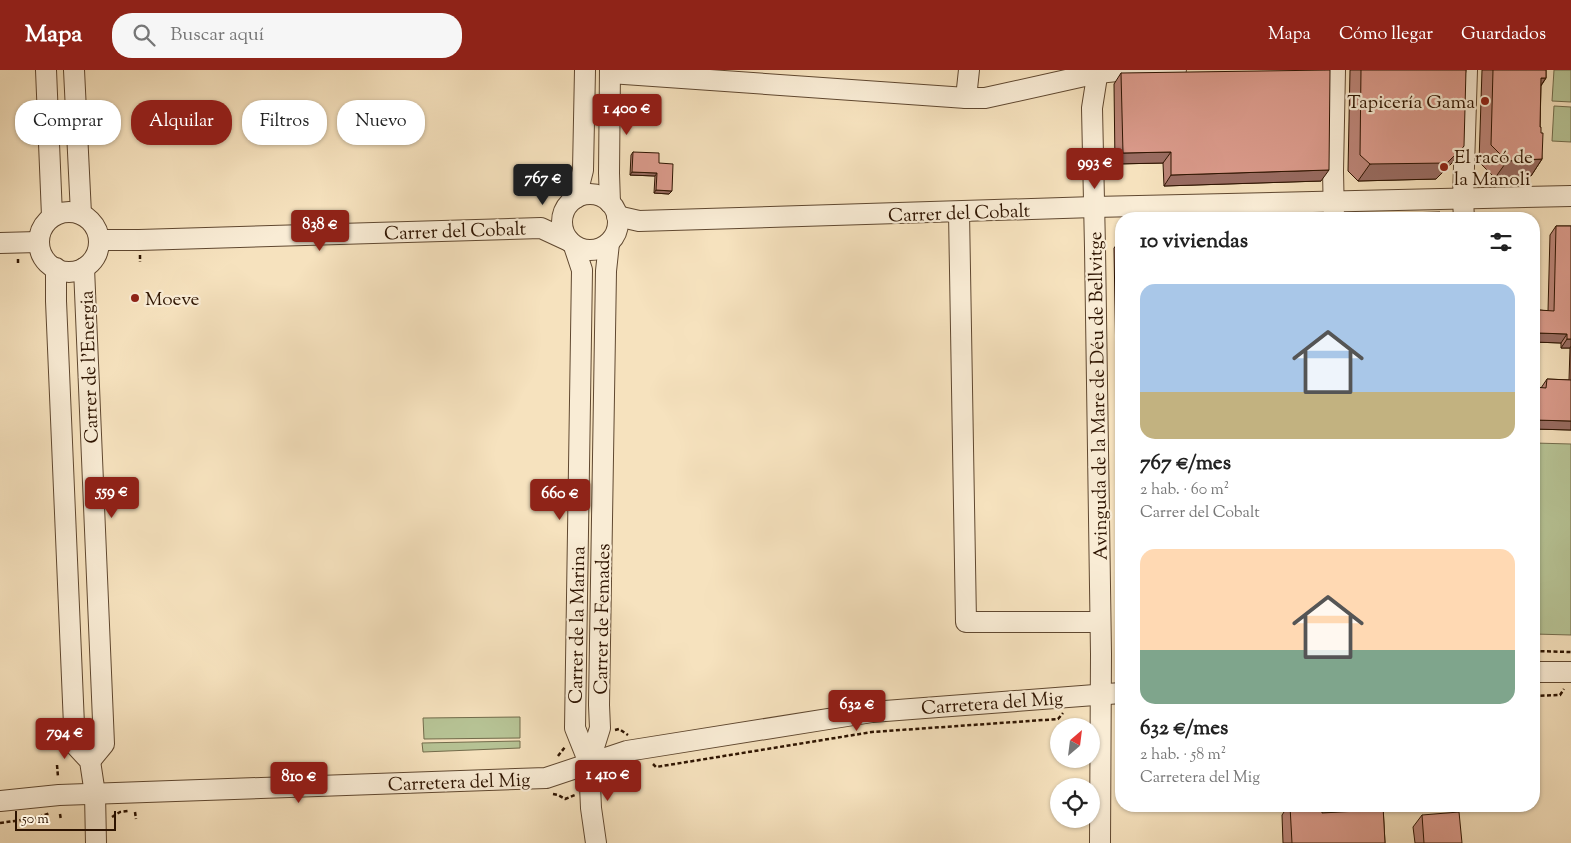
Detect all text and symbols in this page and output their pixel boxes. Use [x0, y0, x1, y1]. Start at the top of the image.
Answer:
search box [112, 13, 462, 58]
text: Mapa [25, 18, 82, 52]
icon: search [130, 21, 158, 49]
text: Buscar aquí [170, 22, 264, 49]
text: Mapa [1268, 22, 1311, 48]
text: Cómo llegar [1339, 22, 1433, 48]
text: Guardados [1461, 22, 1546, 48]
place label: Tapicería Gama [1347, 90, 1475, 117]
pin: 1 400 € [581, 93, 673, 136]
marker: Tapicería Gama [1479, 95, 1491, 107]
text: 1 400 € [604, 98, 650, 121]
chip: Comprar [15, 100, 121, 145]
chip: Alquilar [131, 100, 232, 145]
chip: Filtros [242, 100, 327, 145]
chip: Nuevo [337, 100, 425, 145]
place label: El racó de la Manoli [1454, 145, 1533, 194]
pin: 993 € [1060, 148, 1130, 190]
text: 993 € [1077, 152, 1113, 175]
marker: El racó de la Manoli [1438, 161, 1450, 173]
pin: 767 € [508, 164, 578, 206]
text: 767 € [524, 168, 562, 191]
street label: Carrer del Cobalt [888, 199, 1031, 230]
pin: 838 € [285, 210, 355, 252]
text: 838 € [302, 214, 338, 237]
street label: Carrer del Cobalt [384, 217, 527, 248]
text: 10 viviendas [1140, 227, 1248, 257]
icon: filters [1487, 228, 1515, 256]
street label: Avinguda de la Mare de Déu de Bellvitge [1083, 231, 1116, 561]
place label: Moeve [145, 287, 200, 314]
street label: Carrer de l'Energia [74, 290, 107, 444]
marker: Moeve [129, 292, 141, 304]
icon: home [1283, 317, 1373, 407]
text: 767 €/mes [1140, 449, 1231, 479]
pin: 559 € [77, 476, 147, 519]
pin: 660 € [525, 478, 595, 521]
text: 2 hab. · 60 m² [1140, 479, 1229, 502]
text: 559 € [96, 481, 128, 504]
text: 660 € [541, 483, 579, 506]
text: Carrer del Cobalt [1140, 502, 1260, 525]
street label: Carrer de Femades [589, 543, 618, 695]
street label: Carrer de la Marina [564, 546, 593, 704]
icon: home [1283, 582, 1373, 672]
street label: Carretera del Mig [920, 686, 1064, 723]
pin: 632 € [822, 690, 892, 732]
text: 632 € [839, 694, 875, 717]
text: 632 €/mes [1140, 714, 1228, 744]
pin: 794 € [30, 718, 100, 760]
north arrow [1050, 718, 1100, 768]
map controls [1050, 718, 1100, 828]
text: 794 € [47, 722, 83, 745]
text: 2 hab. · 58 m² [1140, 744, 1226, 767]
pin: 1 410 € [562, 760, 654, 802]
pin: 810 € [264, 762, 334, 804]
text: 1 410 € [586, 764, 630, 787]
text: 810 € [282, 766, 316, 789]
text: Carretera del Mig [1140, 767, 1260, 790]
street label: Carretera del Mig [387, 768, 531, 799]
button: locate [1050, 778, 1100, 828]
scale bar [15, 808, 116, 831]
text: 50 m [22, 810, 49, 830]

